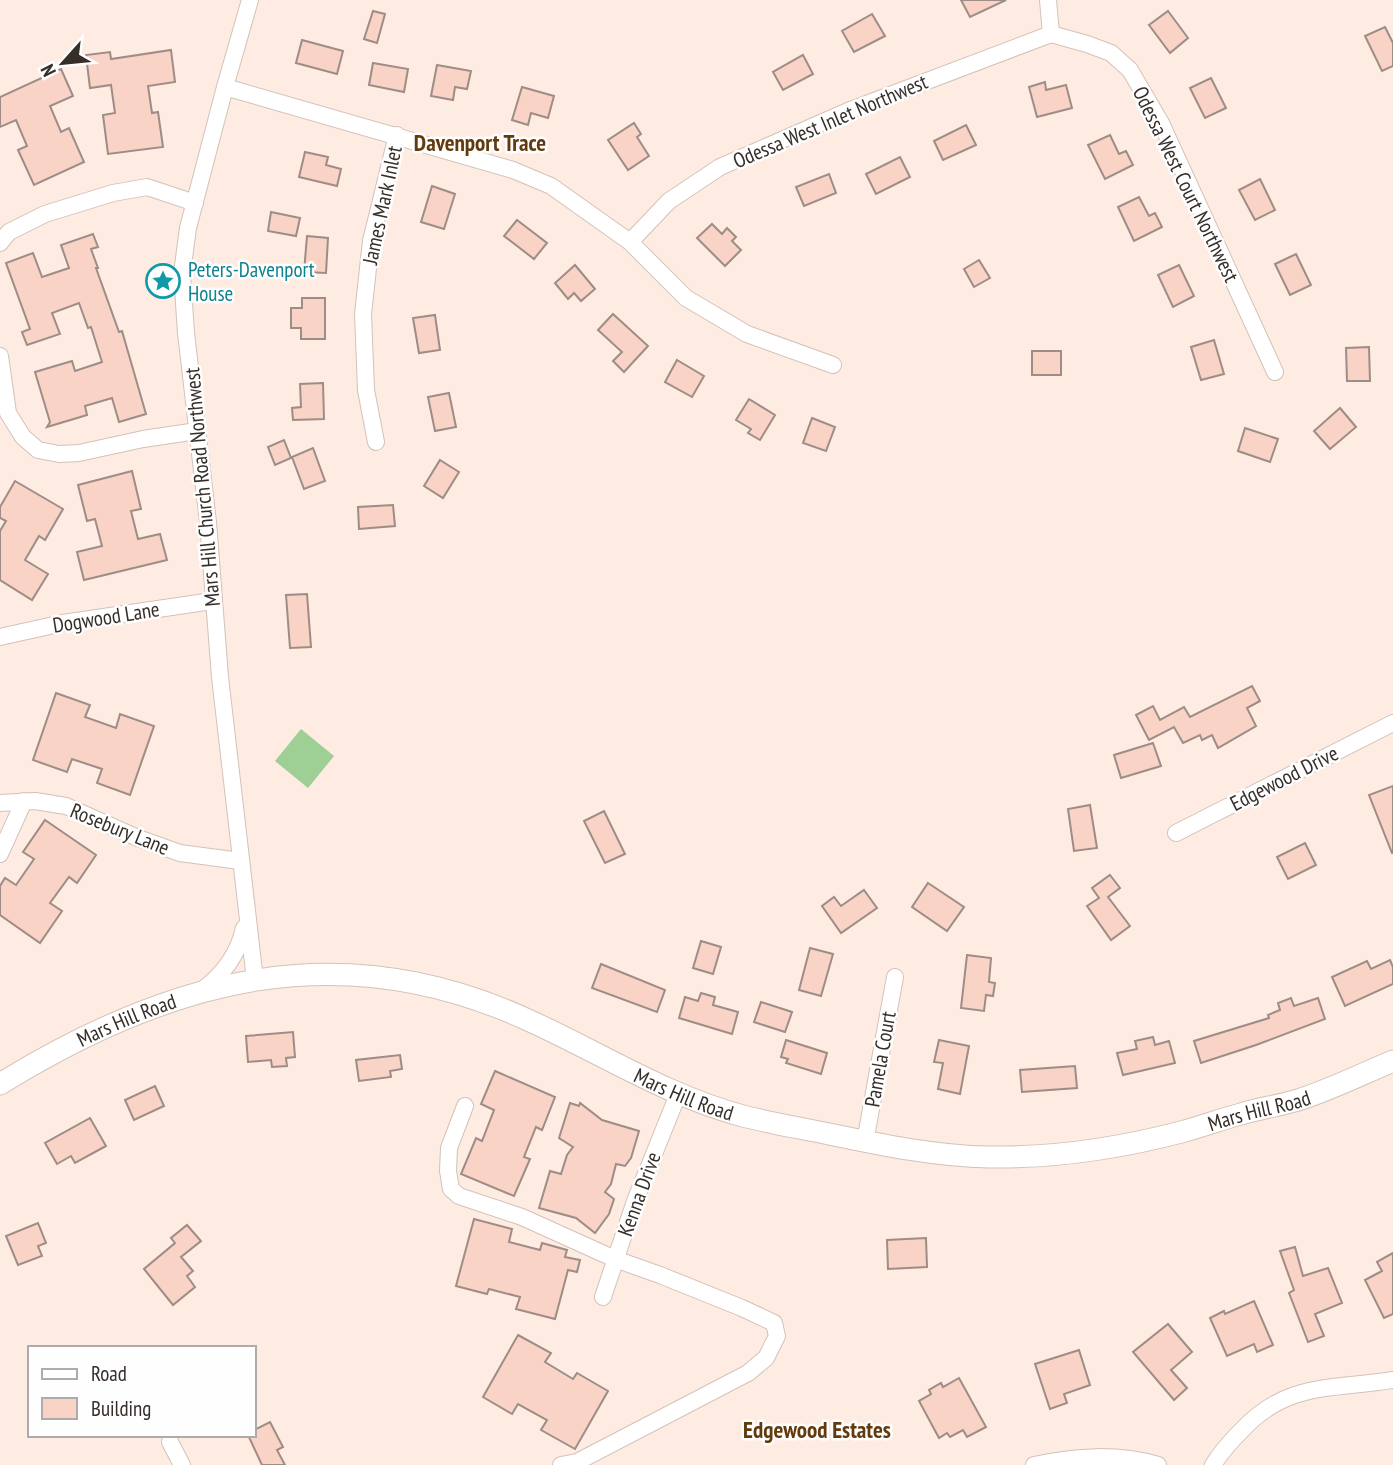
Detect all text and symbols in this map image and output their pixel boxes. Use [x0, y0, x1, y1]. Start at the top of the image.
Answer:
north arrow [28, 28, 98, 98]
text: N [35, 61, 61, 81]
street label: Odessa West Inlet Northwest [729, 68, 932, 174]
street label: Odessa West Court Northwest [1127, 82, 1245, 286]
district label: Davenport Trace [414, 128, 546, 157]
street label: James Mark Inlet [356, 143, 408, 268]
place label: Peters-Davenport House [188, 256, 315, 307]
place icon: Peters-Davenport House [144, 262, 182, 300]
street label: Mars Hill Church Road Northwest [178, 366, 226, 608]
street label: Dogwood Lane [51, 595, 161, 639]
street label: Edgewood Drive [1225, 739, 1343, 817]
street label: Rosebury Lane [66, 797, 174, 861]
street label: Mars Hill Road [72, 987, 179, 1052]
street label: Pamela Court [858, 1009, 902, 1109]
street label: Mars Hill Road [630, 1061, 737, 1126]
street label: Mars Hill Road [1204, 1083, 1314, 1137]
street label: Kenna Drive [611, 1148, 667, 1240]
legend [28, 1346, 256, 1437]
text: Road [91, 1360, 127, 1387]
text: Building [91, 1395, 151, 1422]
district label: Edgewood Estates [743, 1415, 891, 1444]

